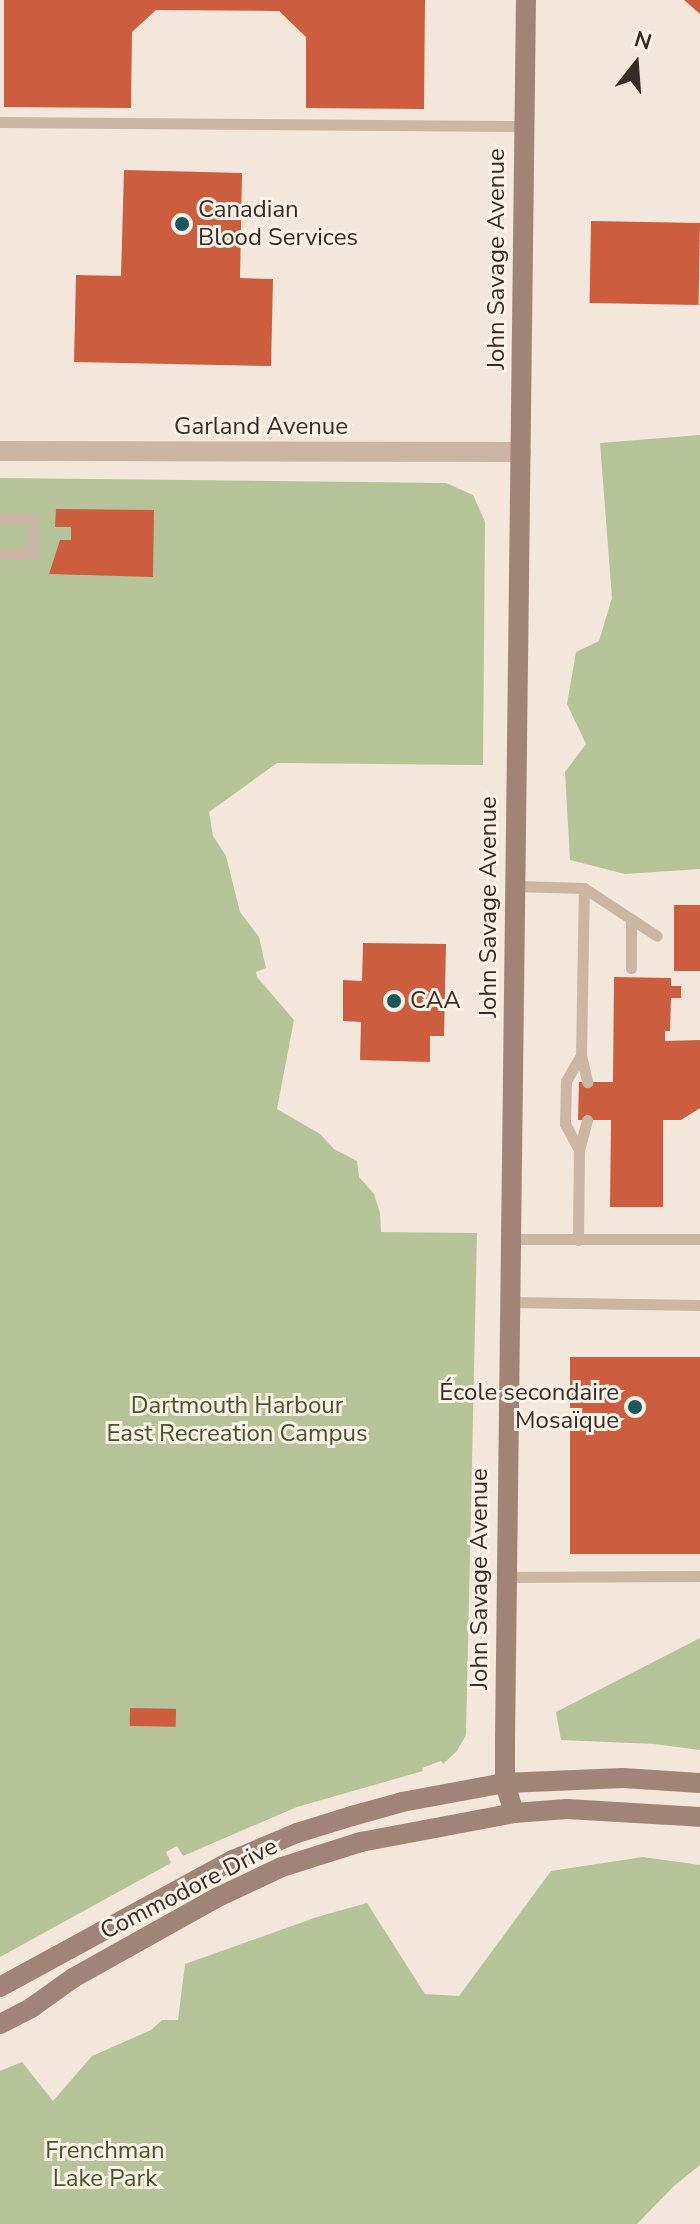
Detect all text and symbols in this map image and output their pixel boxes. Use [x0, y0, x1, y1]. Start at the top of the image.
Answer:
north arrow [596, 24, 676, 104]
text: N [631, 24, 655, 58]
street label: John Savage Avenue [483, 148, 511, 370]
place label: Canadian Blood Services [198, 196, 358, 252]
marker: Canadian Blood Services [173, 215, 191, 233]
street label: Garland Avenue [174, 413, 348, 441]
street label: John Savage Avenue [475, 796, 503, 1018]
place label: CAA [410, 987, 461, 1015]
marker: CAA [385, 992, 403, 1010]
place label: École secondaire Mosaïque [439, 1379, 619, 1435]
park label: Dartmouth Harbour East Recreation Campus [106, 1392, 368, 1448]
marker: École secondaire Mosaïque [626, 1398, 644, 1416]
street label: John Savage Avenue [466, 1468, 494, 1690]
street label: Commodore Drive [96, 1832, 282, 1946]
park label: Frenchman Lake Park [45, 2137, 165, 2193]

